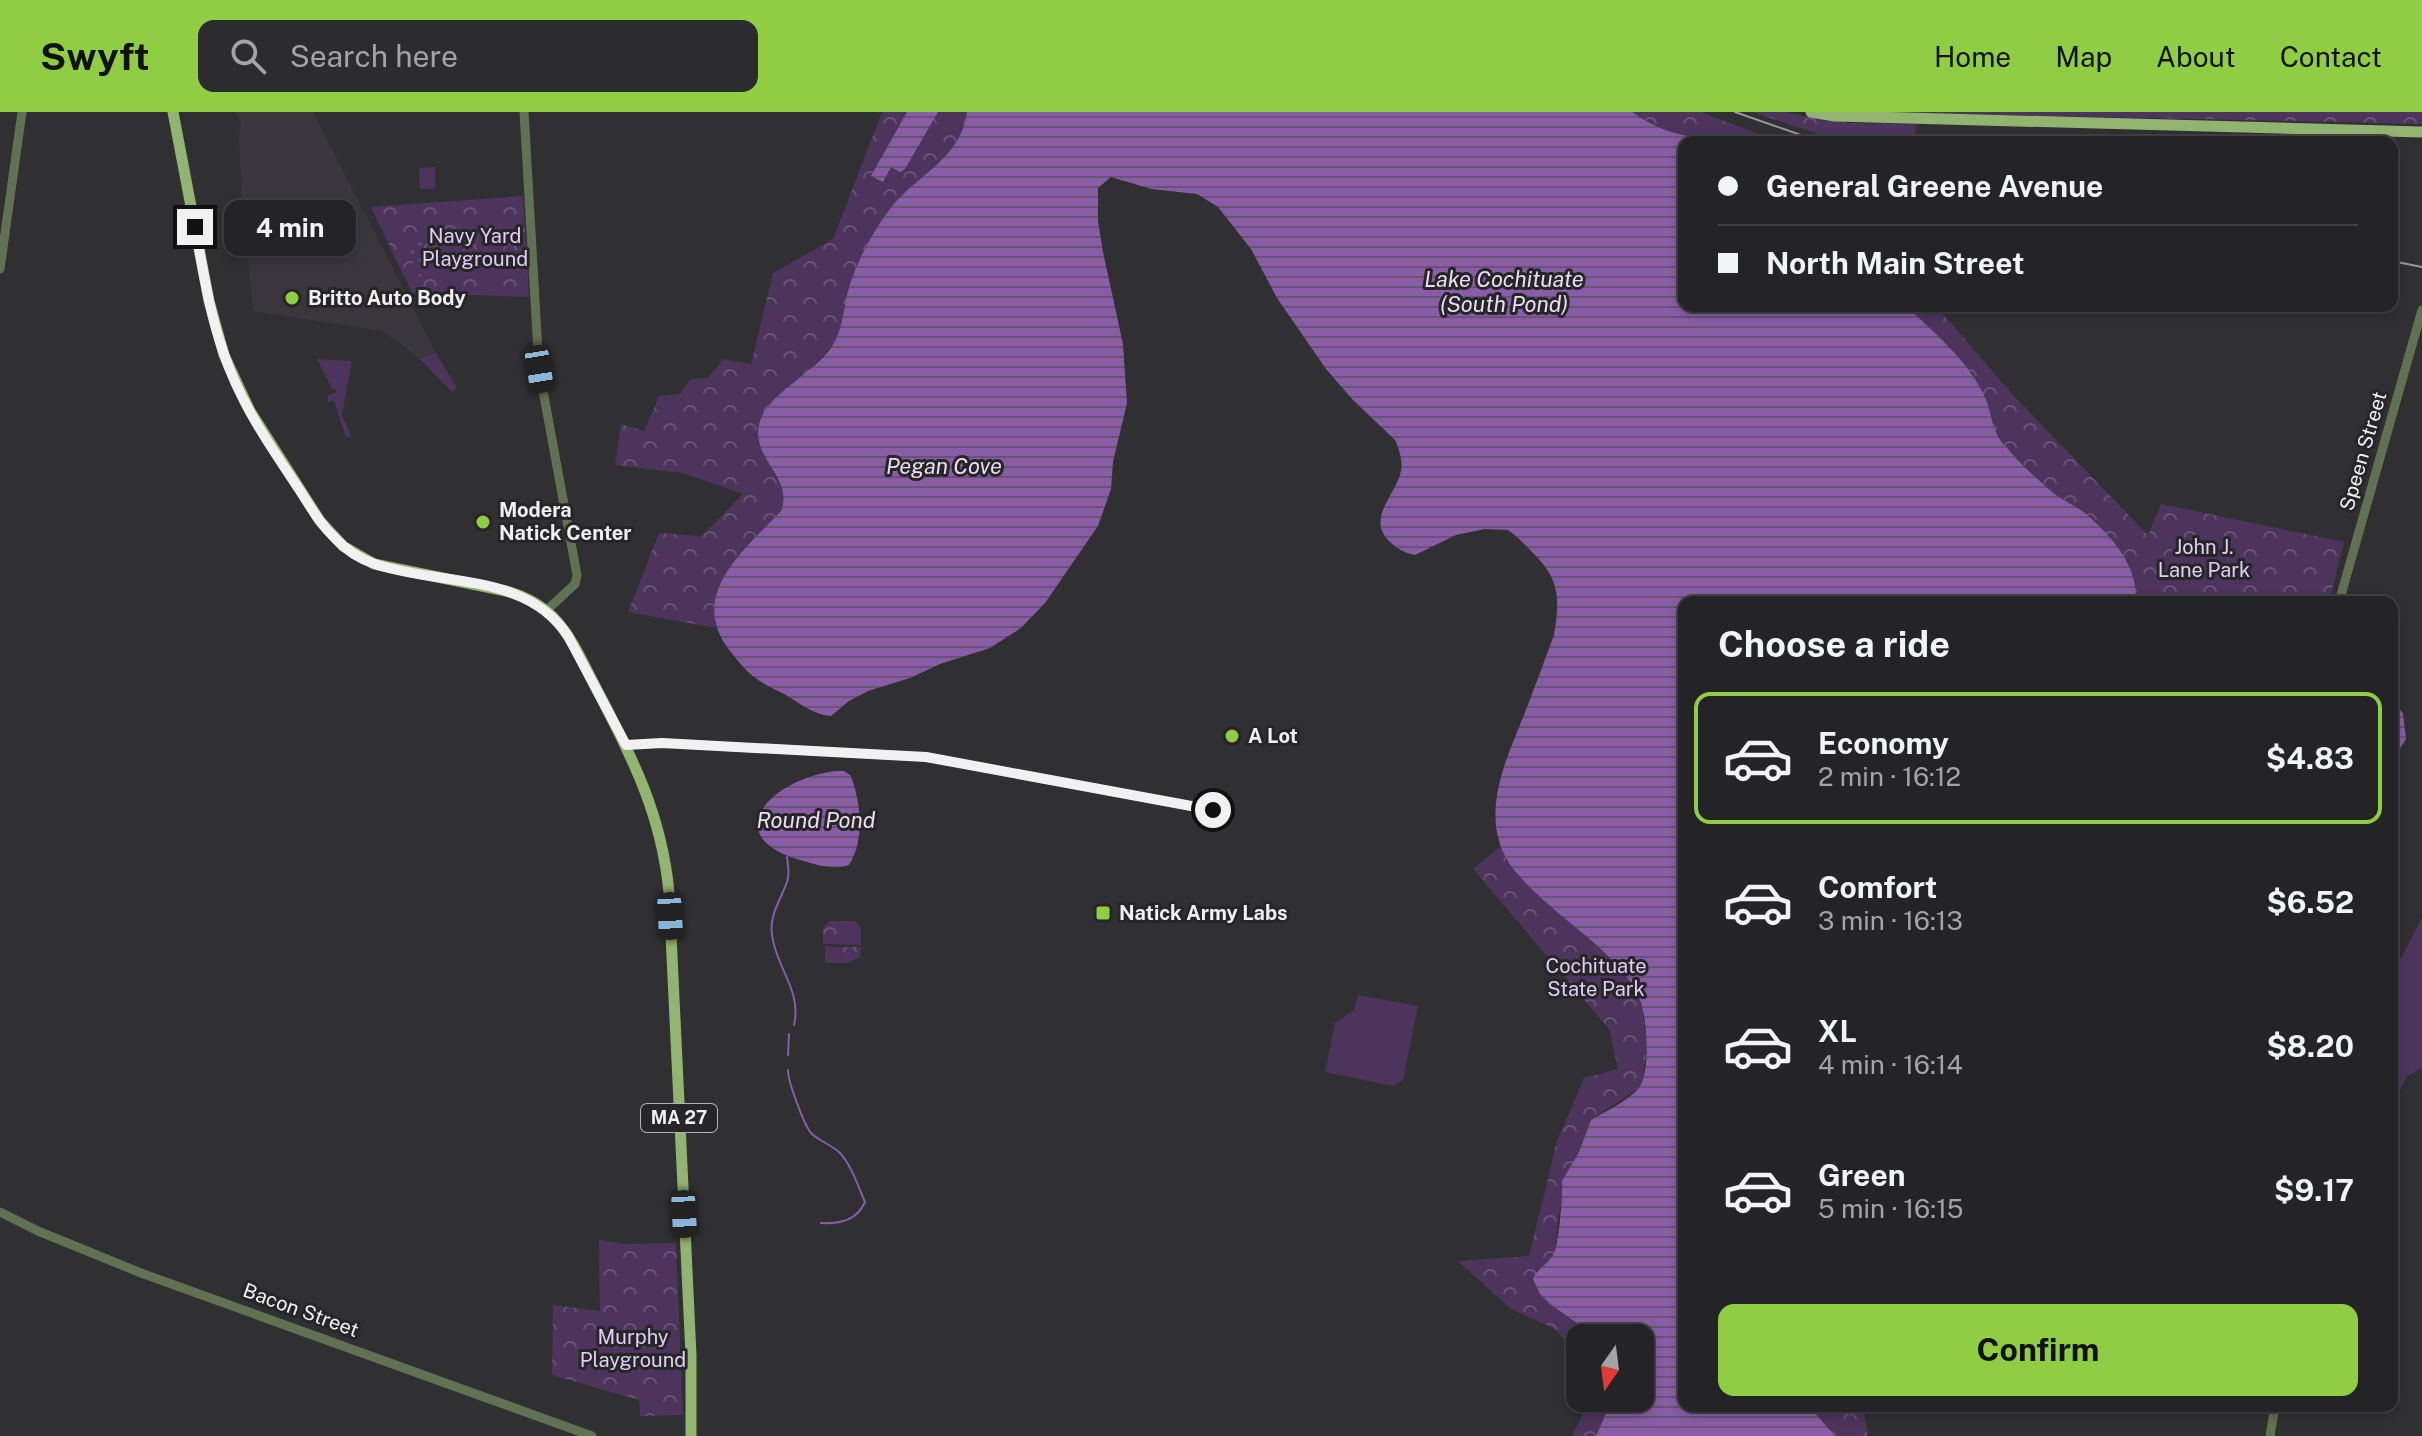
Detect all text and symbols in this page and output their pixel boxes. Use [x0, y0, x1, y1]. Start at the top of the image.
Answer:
search box [198, 20, 758, 92]
text: Swyft [40, 34, 150, 79]
icon: search [226, 34, 270, 78]
text: Search here [290, 38, 458, 74]
text: Home [1934, 40, 2011, 73]
text: Map [2055, 40, 2112, 73]
text: About [2156, 40, 2236, 73]
text: Contact [2280, 40, 2382, 73]
text: General Greene Avenue [1766, 168, 2103, 204]
callout: 4 min [223, 199, 355, 255]
route end [177, 209, 213, 245]
text: 4 min [256, 212, 324, 243]
park label: Navy Yard Playground [422, 224, 528, 271]
text: North Main Street [1766, 245, 2024, 281]
water label: Lake Cochituate (South Pond) [1424, 266, 1584, 317]
place label: Britto Auto Body [308, 286, 466, 310]
marker: Britto Auto Body [283, 289, 301, 307]
car [523, 343, 555, 395]
street label: Speen Street [2335, 389, 2391, 513]
water label: Pegan Cove [886, 453, 1002, 479]
place label: Modera Natick Center [499, 498, 631, 545]
marker: Modera Natick Center [474, 513, 492, 531]
park label: John J. Lane Park [2158, 535, 2250, 582]
text: Choose a ride [1718, 623, 1950, 665]
icon: car [1722, 722, 1794, 794]
place label: A Lot [1248, 724, 1298, 748]
text: Economy [1818, 725, 1949, 761]
marker: A Lot [1223, 727, 1241, 745]
text: $4.83 [2266, 740, 2354, 776]
text: 2 min · 16:12 [1818, 761, 1961, 792]
route start [1195, 792, 1231, 828]
water label: Round Pond [757, 807, 876, 833]
icon: car [1722, 866, 1794, 938]
text: Comfort [1818, 869, 1937, 905]
text: $6.52 [2266, 884, 2354, 920]
car [657, 891, 683, 941]
place label: Natick Army Labs [1119, 901, 1288, 925]
marker: Natick Army Labs [1094, 904, 1112, 922]
text: 3 min · 16:13 [1818, 905, 1963, 936]
park label: Cochituate State Park [1545, 954, 1647, 1001]
icon: car [1722, 1010, 1794, 1082]
text: XL [1818, 1013, 1857, 1049]
text: $8.20 [2266, 1028, 2354, 1064]
text: 4 min · 16:14 [1818, 1049, 1963, 1080]
road number: MA 27 [641, 1104, 717, 1132]
icon: car [1722, 1154, 1794, 1226]
text: Green [1818, 1157, 1905, 1193]
text: $9.17 [2274, 1172, 2354, 1208]
car [671, 1189, 697, 1239]
text: 5 min · 16:15 [1818, 1193, 1963, 1224]
street label: Bacon Street [240, 1278, 362, 1342]
button: Confirm [1718, 1304, 2358, 1396]
north arrow [1566, 1324, 1654, 1412]
map controls [1566, 1324, 1654, 1412]
park label: Murphy Playground [580, 1325, 686, 1372]

